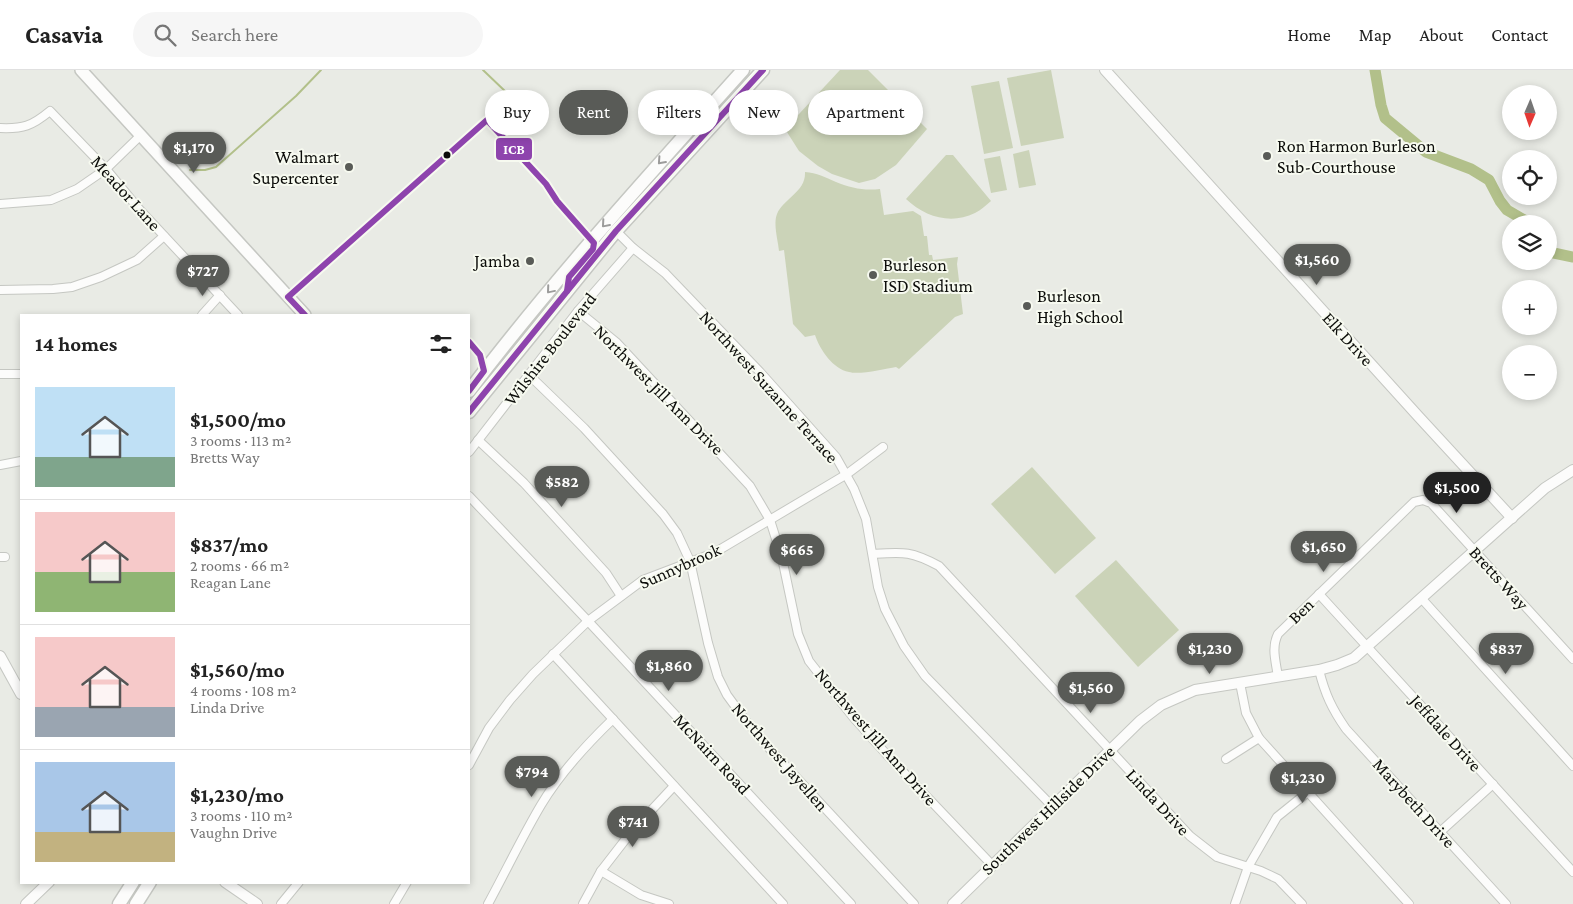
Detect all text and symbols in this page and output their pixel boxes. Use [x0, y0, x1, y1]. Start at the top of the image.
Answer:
search box [133, 12, 483, 57]
text: Casavia [25, 21, 103, 48]
icon: search [151, 21, 179, 49]
text: Search here [191, 24, 278, 45]
text: Home [1288, 25, 1331, 45]
text: Map [1359, 25, 1391, 45]
text: About [1419, 25, 1463, 45]
text: Contact [1491, 25, 1548, 45]
north arrow [1502, 85, 1558, 140]
map controls [1502, 85, 1557, 400]
chip: Buy [485, 90, 549, 135]
chip: Rent [559, 90, 628, 135]
chip: Filters [638, 90, 719, 135]
chip: New [729, 90, 798, 135]
chip: Apartment [808, 90, 923, 135]
pin: $1,170 [153, 132, 235, 174]
place label: Ron Harmon Burleson Sub-Courthouse [1277, 136, 1436, 177]
line badge: ICB [495, 137, 533, 161]
text: $1,170 [173, 139, 215, 156]
text: ICB [503, 141, 525, 157]
place label: Walmart Supercenter [253, 147, 340, 188]
unlabelled marker [442, 150, 452, 160]
marker: Ron Harmon Burleson Sub-Courthouse [1261, 150, 1273, 162]
button: locate [1502, 150, 1557, 205]
street label: Meador Lane [87, 151, 165, 235]
one-way arrow [658, 156, 667, 165]
marker: Walmart Supercenter [343, 161, 355, 173]
button: layers [1502, 215, 1557, 270]
one-way arrow [602, 218, 611, 227]
pin: $1,560 [1276, 244, 1358, 286]
place label: Jamba [472, 251, 520, 271]
text: $1,560 [1295, 251, 1339, 268]
pin: $727 [173, 254, 233, 297]
marker: Jamba [524, 255, 536, 267]
place label: Burleson ISD Stadium [883, 255, 974, 296]
text: $727 [187, 262, 219, 279]
marker: Burleson ISD Stadium [867, 269, 879, 281]
button: + [1502, 280, 1557, 335]
one-way arrow [547, 284, 555, 293]
place label: Burleson High School [1037, 286, 1124, 327]
street label: Wilshire Boulevard [500, 288, 600, 409]
marker: Burleson High School [1021, 300, 1033, 312]
street label: Northwest Suzanne Terrace [695, 307, 843, 467]
street label: Elk Drive [1319, 308, 1377, 370]
street label: Northwest Jill Ann Drive [590, 321, 728, 459]
icon: filters [427, 330, 455, 358]
text: 14 homes [35, 332, 117, 356]
button: − [1502, 345, 1557, 400]
icon: home [75, 407, 135, 467]
text: $1,500/mo [190, 408, 286, 432]
text: 3 rooms · 113 m² [190, 432, 291, 449]
text: Bretts Way [190, 449, 260, 466]
pin: $582 [532, 466, 592, 508]
pin: $1,500 [1416, 472, 1498, 514]
text: $582 [545, 473, 579, 490]
text: $1,500 [1434, 479, 1480, 496]
pin: $1,650 [1283, 530, 1365, 573]
icon: home [75, 532, 135, 592]
text: $837/mo [190, 533, 268, 557]
pin: $665 [767, 534, 827, 576]
text: $1,650 [1302, 538, 1346, 555]
street label: Sunnybrook [636, 539, 724, 593]
text: $665 [780, 541, 814, 558]
street label: Bretts Way [1465, 542, 1533, 614]
text: 2 rooms · 66 m² [190, 557, 289, 574]
text: Reagan Lane [190, 574, 271, 591]
street label: Ben [1284, 594, 1318, 628]
pin: $1,230 [1169, 632, 1251, 675]
pin: $837 [1476, 632, 1536, 675]
text: $1,230 [1188, 640, 1232, 657]
text: $837 [1490, 640, 1522, 657]
pin: $1,860 [628, 650, 710, 692]
icon: home [75, 657, 135, 717]
text: $1,860 [646, 657, 692, 674]
text: $1,560/mo [190, 658, 285, 682]
street label: Northwest Jill Ann Drive [811, 664, 941, 810]
pin: $1,560 [1050, 672, 1132, 714]
text: $1,560 [1069, 679, 1113, 696]
text: 4 rooms · 108 m² [190, 682, 296, 699]
street label: Jeffdale Drive [1405, 689, 1486, 776]
text: Linda Drive [190, 699, 264, 716]
street label: Northwest Jayellen [728, 699, 833, 815]
street label: McNairn Road [670, 709, 755, 799]
street label: Southwest Hillside Drive [977, 741, 1119, 879]
street label: Marybeth Drive [1369, 754, 1459, 852]
pin: $794 [502, 756, 562, 798]
pin: $1,230 [1262, 762, 1344, 804]
text: $794 [516, 763, 548, 780]
street label: Linda Drive [1122, 765, 1194, 839]
text: $1,230 [1281, 769, 1325, 786]
icon: home [75, 782, 135, 842]
text: $1,230/mo [190, 783, 284, 807]
pin: $741 [603, 806, 663, 848]
text: 3 rooms · 110 m² [190, 807, 293, 824]
text: $741 [618, 813, 648, 830]
text: Vaughn Drive [190, 824, 277, 841]

